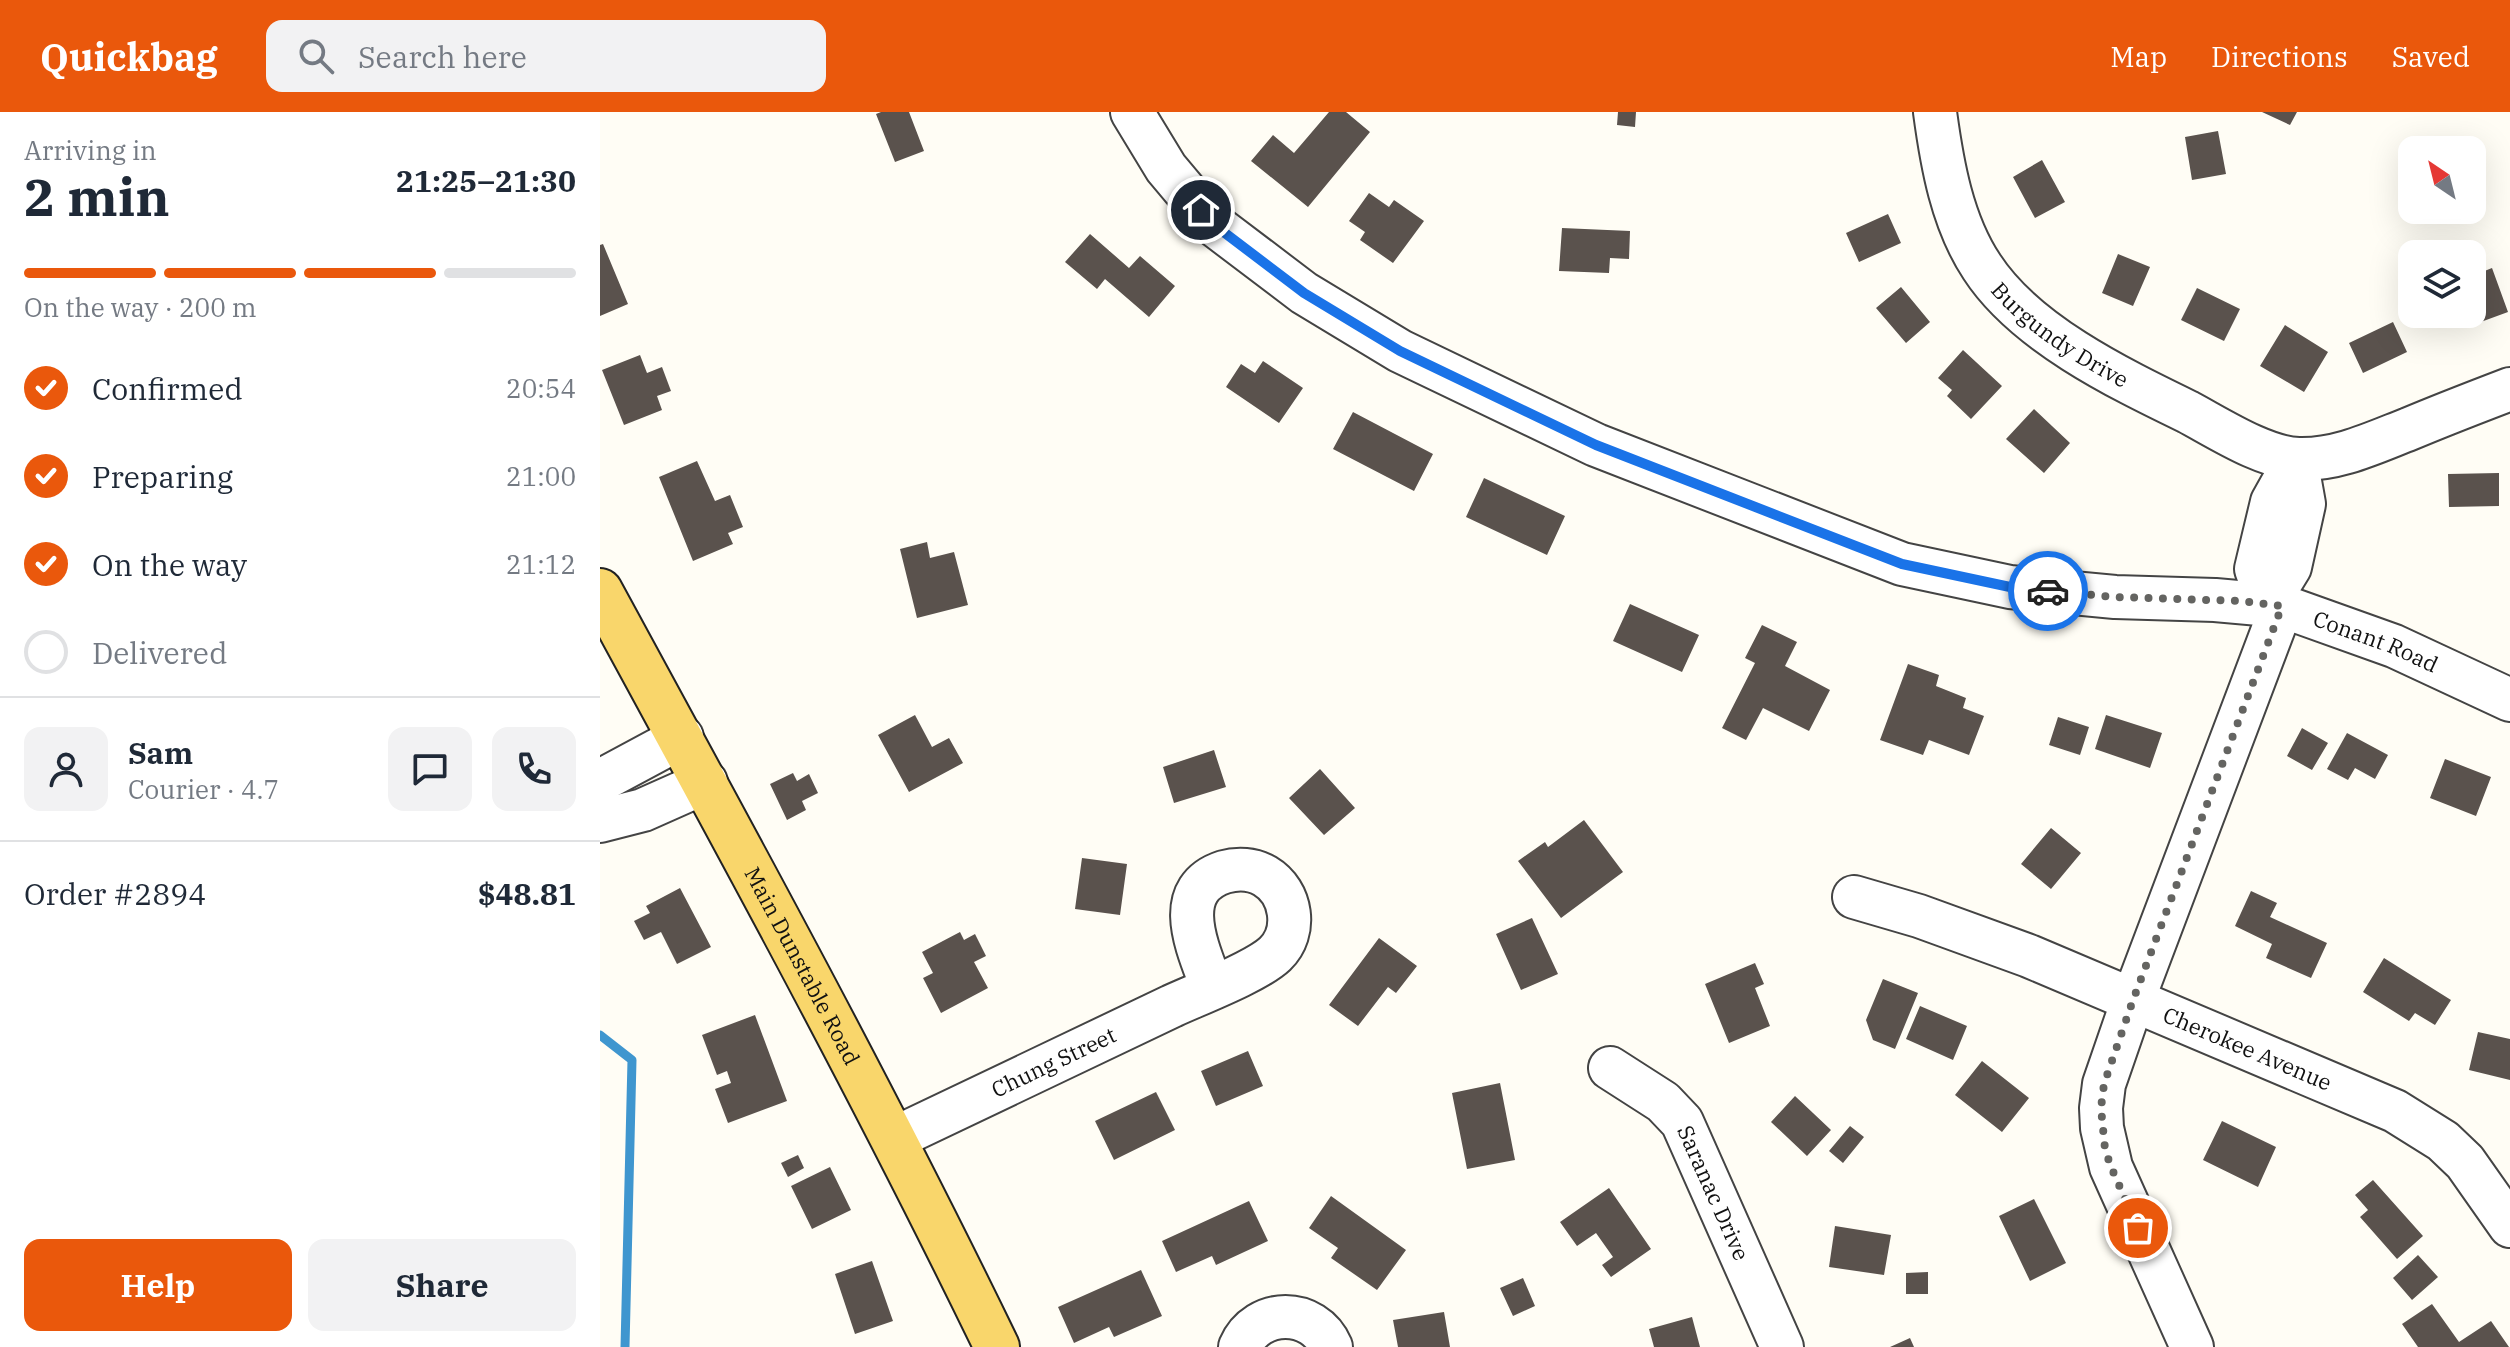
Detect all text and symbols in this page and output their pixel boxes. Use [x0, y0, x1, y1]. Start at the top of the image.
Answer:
search box [266, 20, 826, 92]
text: Quickbag [40, 32, 218, 81]
icon: search [294, 34, 338, 78]
text: Search here [358, 37, 527, 76]
text: Map [2110, 38, 2167, 75]
text: Directions [2211, 38, 2348, 75]
text: Saved [2392, 38, 2470, 75]
text: Arriving in [24, 133, 157, 167]
north arrow [2398, 136, 2486, 224]
map controls [2398, 136, 2486, 328]
text: 21:25–21:30 [396, 161, 576, 200]
text: 2 min [24, 163, 170, 230]
pin [1167, 176, 1235, 244]
icon: home [1179, 188, 1223, 232]
button: layers [2398, 240, 2486, 328]
street label: Burgundy Drive [1985, 275, 2134, 394]
text: On the way · 200 m [24, 290, 257, 324]
icon: check [24, 366, 68, 410]
text: Confirmed [92, 369, 243, 408]
text: 20:54 [506, 371, 576, 405]
icon: check [24, 454, 68, 498]
text: Preparing [92, 457, 233, 496]
text: 21:00 [506, 459, 576, 493]
icon: check [24, 542, 68, 586]
text: On the way [92, 545, 247, 584]
text: 21:12 [506, 547, 576, 581]
courier [2008, 551, 2088, 631]
icon: car [2026, 569, 2070, 613]
street label: Conant Road [2309, 603, 2443, 679]
text: Delivered [92, 633, 227, 672]
button: person [24, 727, 108, 811]
button: chat [388, 727, 472, 811]
button: phone [492, 727, 576, 811]
text: Sam [128, 733, 193, 772]
text: Courier · 4.7 [128, 772, 279, 806]
street label: Main Dunstable Road [738, 862, 867, 1070]
text: Order #2894 [24, 874, 206, 913]
text: $48.81 [478, 874, 576, 913]
street label: Cherokee Avenue [2159, 999, 2336, 1097]
street label: Chung Street [986, 1020, 1121, 1104]
street label: Saranac Drive [1671, 1121, 1757, 1265]
pin [2104, 1194, 2172, 1262]
icon: bag [2116, 1206, 2160, 1250]
button: Help [24, 1239, 292, 1331]
button: Share [308, 1239, 576, 1331]

